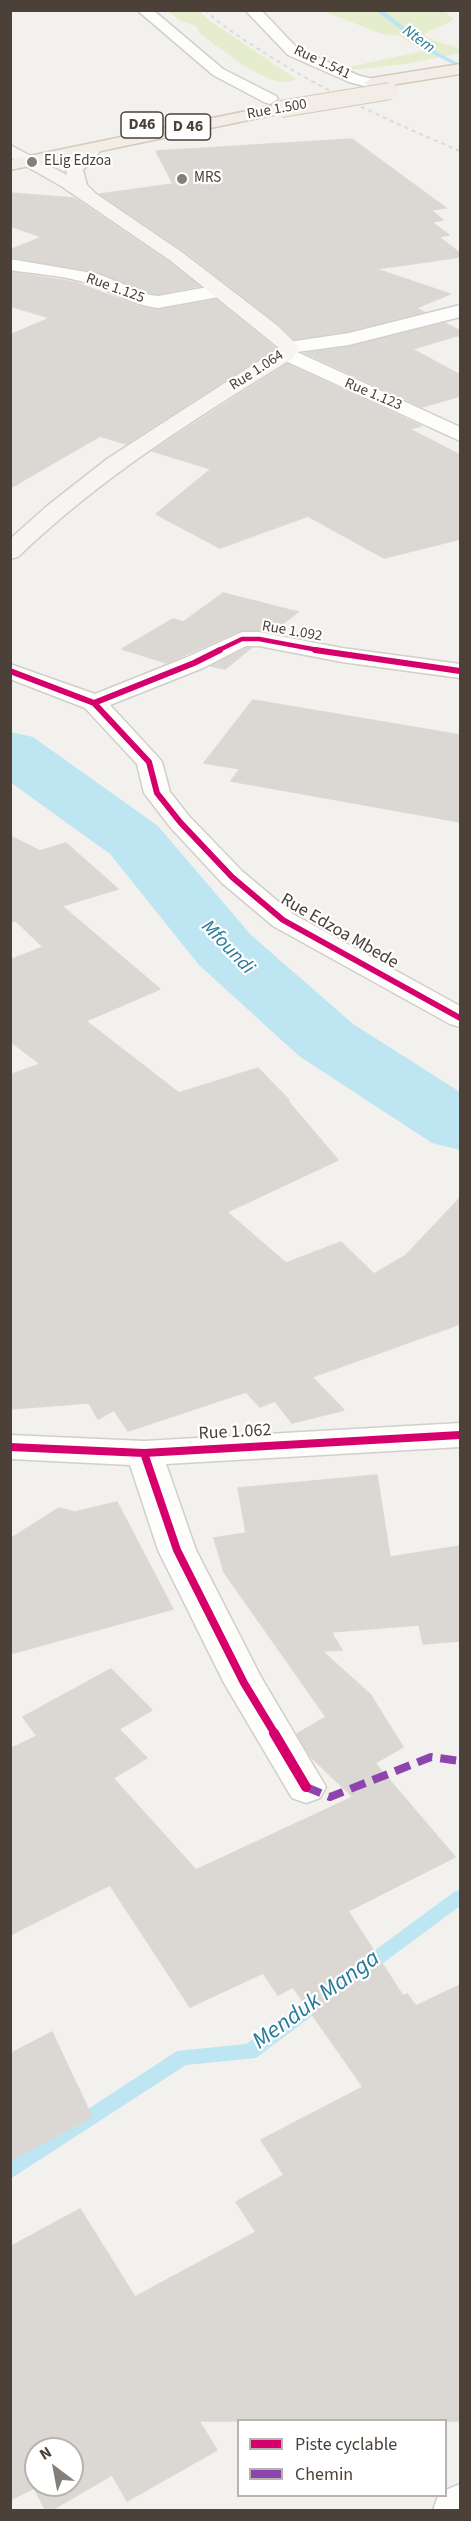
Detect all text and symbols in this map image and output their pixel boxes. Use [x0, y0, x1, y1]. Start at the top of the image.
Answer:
water label: Ntem [398, 22, 438, 58]
street label: Rue 1.541 [291, 42, 353, 84]
street label: Rue 1.500 [246, 96, 308, 124]
road number: D46 [121, 112, 163, 138]
road number: D 46 [166, 114, 210, 140]
place label: ELig Edzoa [44, 153, 111, 171]
marker: ELig Edzoa [25, 155, 39, 169]
place label: MRS [194, 170, 221, 188]
marker: MRS [175, 172, 189, 186]
street label: Rue 1.125 [83, 270, 147, 308]
street label: Rue 1.064 [227, 347, 287, 395]
street label: Rue 1.123 [342, 375, 404, 415]
street label: Rue 1.092 [261, 618, 323, 646]
street label: Rue Edzoa Mbede [276, 890, 402, 974]
water label: Mfoundi [195, 916, 259, 980]
street label: Rue 1.062 [198, 1420, 272, 1446]
water label: Menduk Manga [248, 1945, 386, 2057]
legend [237, 2419, 447, 2497]
text: Piste cyclable [295, 2432, 397, 2457]
north arrow [24, 2437, 84, 2497]
text: N [35, 2441, 56, 2466]
text: Chemin [295, 2462, 353, 2487]

